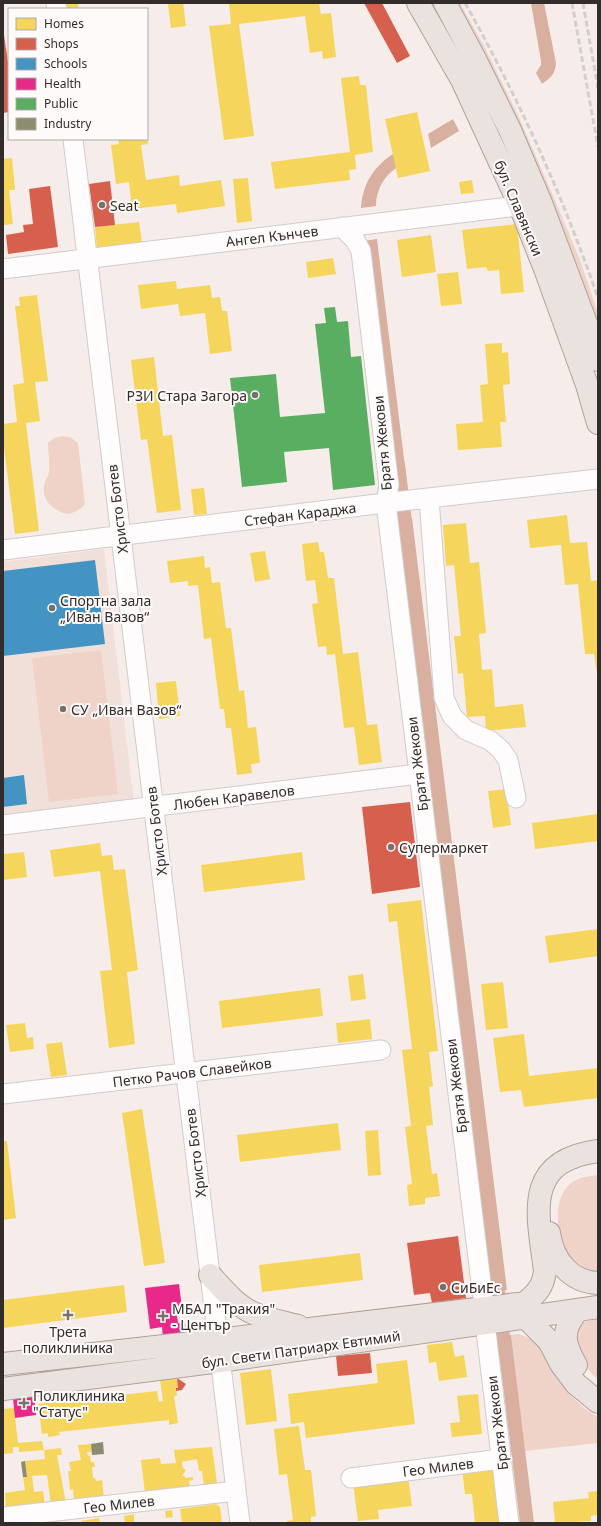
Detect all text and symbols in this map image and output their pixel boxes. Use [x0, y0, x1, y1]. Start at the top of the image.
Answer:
legend [8, 8, 148, 140]
text: Homes [44, 15, 84, 32]
text: Shops [44, 35, 79, 52]
text: Schools [44, 55, 87, 72]
text: Health [44, 75, 81, 92]
text: Public [44, 95, 78, 112]
text: Industry [44, 115, 92, 132]
street label: бул. Славянски [490, 157, 548, 259]
place label: Seat [110, 196, 139, 215]
marker: Seat [97, 200, 107, 210]
street label: Ангел Кънчев [225, 221, 319, 251]
place label: РЗИ Стара Загора [127, 386, 247, 405]
marker: РЗИ Стара Загора [250, 390, 260, 400]
street label: Братя Жекови [368, 395, 396, 491]
street label: Христо Ботев [102, 463, 132, 555]
street label: Стефан Караджа [243, 498, 357, 530]
place label: Спортна зала „Иван Вазов“ [60, 591, 151, 626]
marker: Спортна зала „Иван Вазов“ [47, 603, 57, 613]
place label: СУ „Иван Вазов“ [71, 700, 182, 719]
marker: СУ „Иван Вазов“ [58, 704, 68, 714]
street label: Братя Жекови [402, 716, 432, 812]
street label: Любен Каравелов [172, 780, 296, 814]
street label: Христо Ботев [141, 785, 171, 877]
place label: Супермаркет [399, 838, 489, 857]
marker: Супермаркет [386, 842, 396, 852]
street label: Братя Жекови [441, 1038, 471, 1134]
street label: Петко Рачов Славейков [111, 1053, 273, 1091]
street label: Христо Ботев [180, 1107, 210, 1199]
place label: СиБиЕс [451, 1278, 501, 1297]
marker: СиБиЕс [438, 1282, 448, 1292]
place label: МБАЛ "Тракия" - Център [172, 1299, 275, 1334]
marker: Трета поликлиника [62, 1309, 74, 1321]
marker: МБАЛ "Тракия" - Център [157, 1310, 169, 1322]
place label: Трета поликлиника [23, 1322, 113, 1357]
street label: бул. Свети Патриарх Евтимий [200, 1326, 402, 1372]
street label: Братя Жекови [482, 1375, 512, 1471]
place label: Поликлиника "Статус" [33, 1386, 125, 1421]
marker: Поликлиника "Статус" [18, 1397, 30, 1409]
street label: Гео Милев [401, 1453, 475, 1481]
street label: Гео Милев [82, 1491, 156, 1517]

